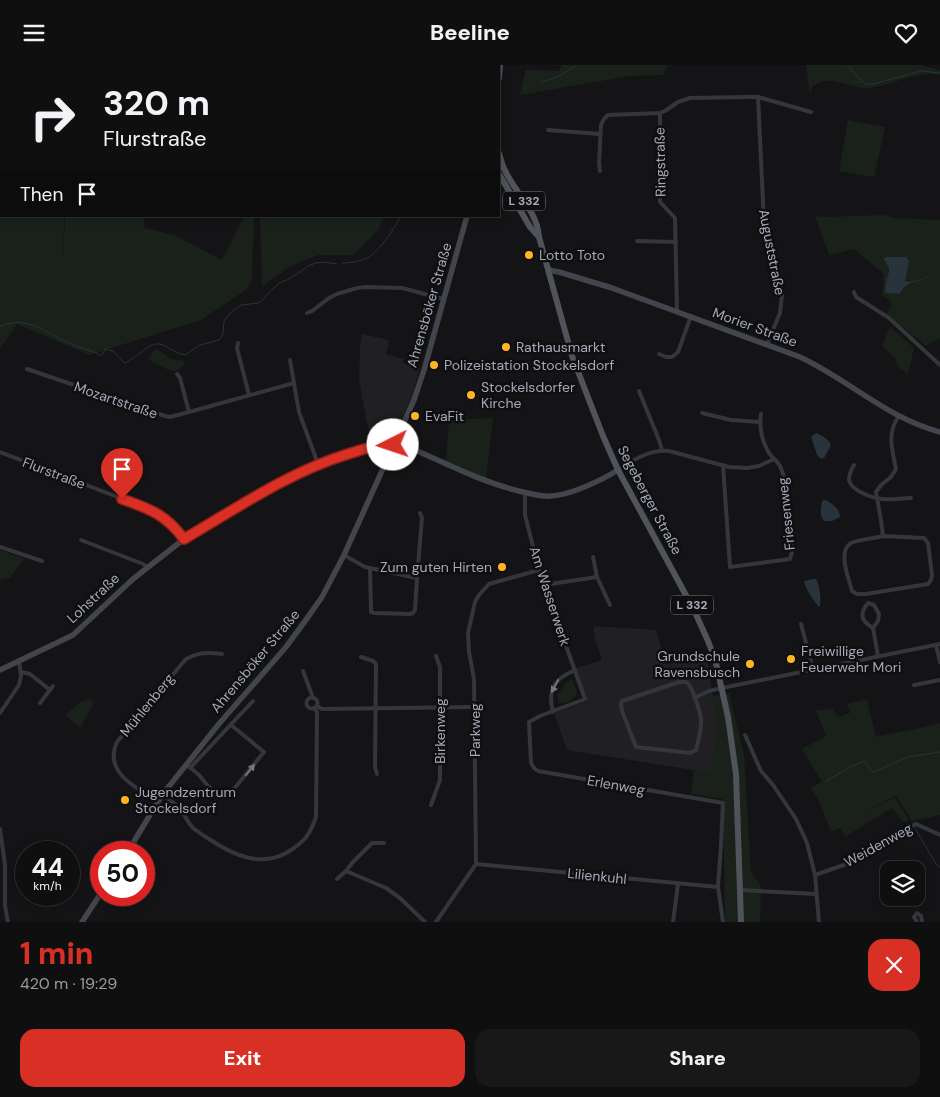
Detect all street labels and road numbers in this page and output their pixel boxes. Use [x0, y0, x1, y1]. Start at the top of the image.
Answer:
street label: Ringstraße [650, 127, 670, 197]
road number: L 332 [503, 191, 545, 211]
street label: Auguststraße [755, 207, 789, 297]
street label: Ahrensböker Straße [403, 240, 455, 370]
street label: Morier Straße [710, 303, 800, 351]
street label: Mozartstraße [72, 377, 160, 423]
street label: Segeberger Straße [614, 442, 686, 558]
street label: Flurstraße [20, 453, 88, 493]
street label: Friesenweg [773, 477, 799, 551]
street label: Am Wasserwerk [525, 544, 575, 648]
street label: Lohstraße [63, 569, 123, 627]
road number: L 332 [671, 595, 713, 615]
street label: Ahrensböker Straße [207, 606, 303, 716]
street label: Mühlenberg [116, 669, 178, 740]
street label: Birkenweg [431, 698, 449, 764]
street label: Parkweg [466, 703, 484, 757]
street label: Erlenweg [586, 771, 646, 799]
street label: Weidenweg [841, 819, 915, 871]
street label: Lilienkuhl [566, 864, 628, 888]

